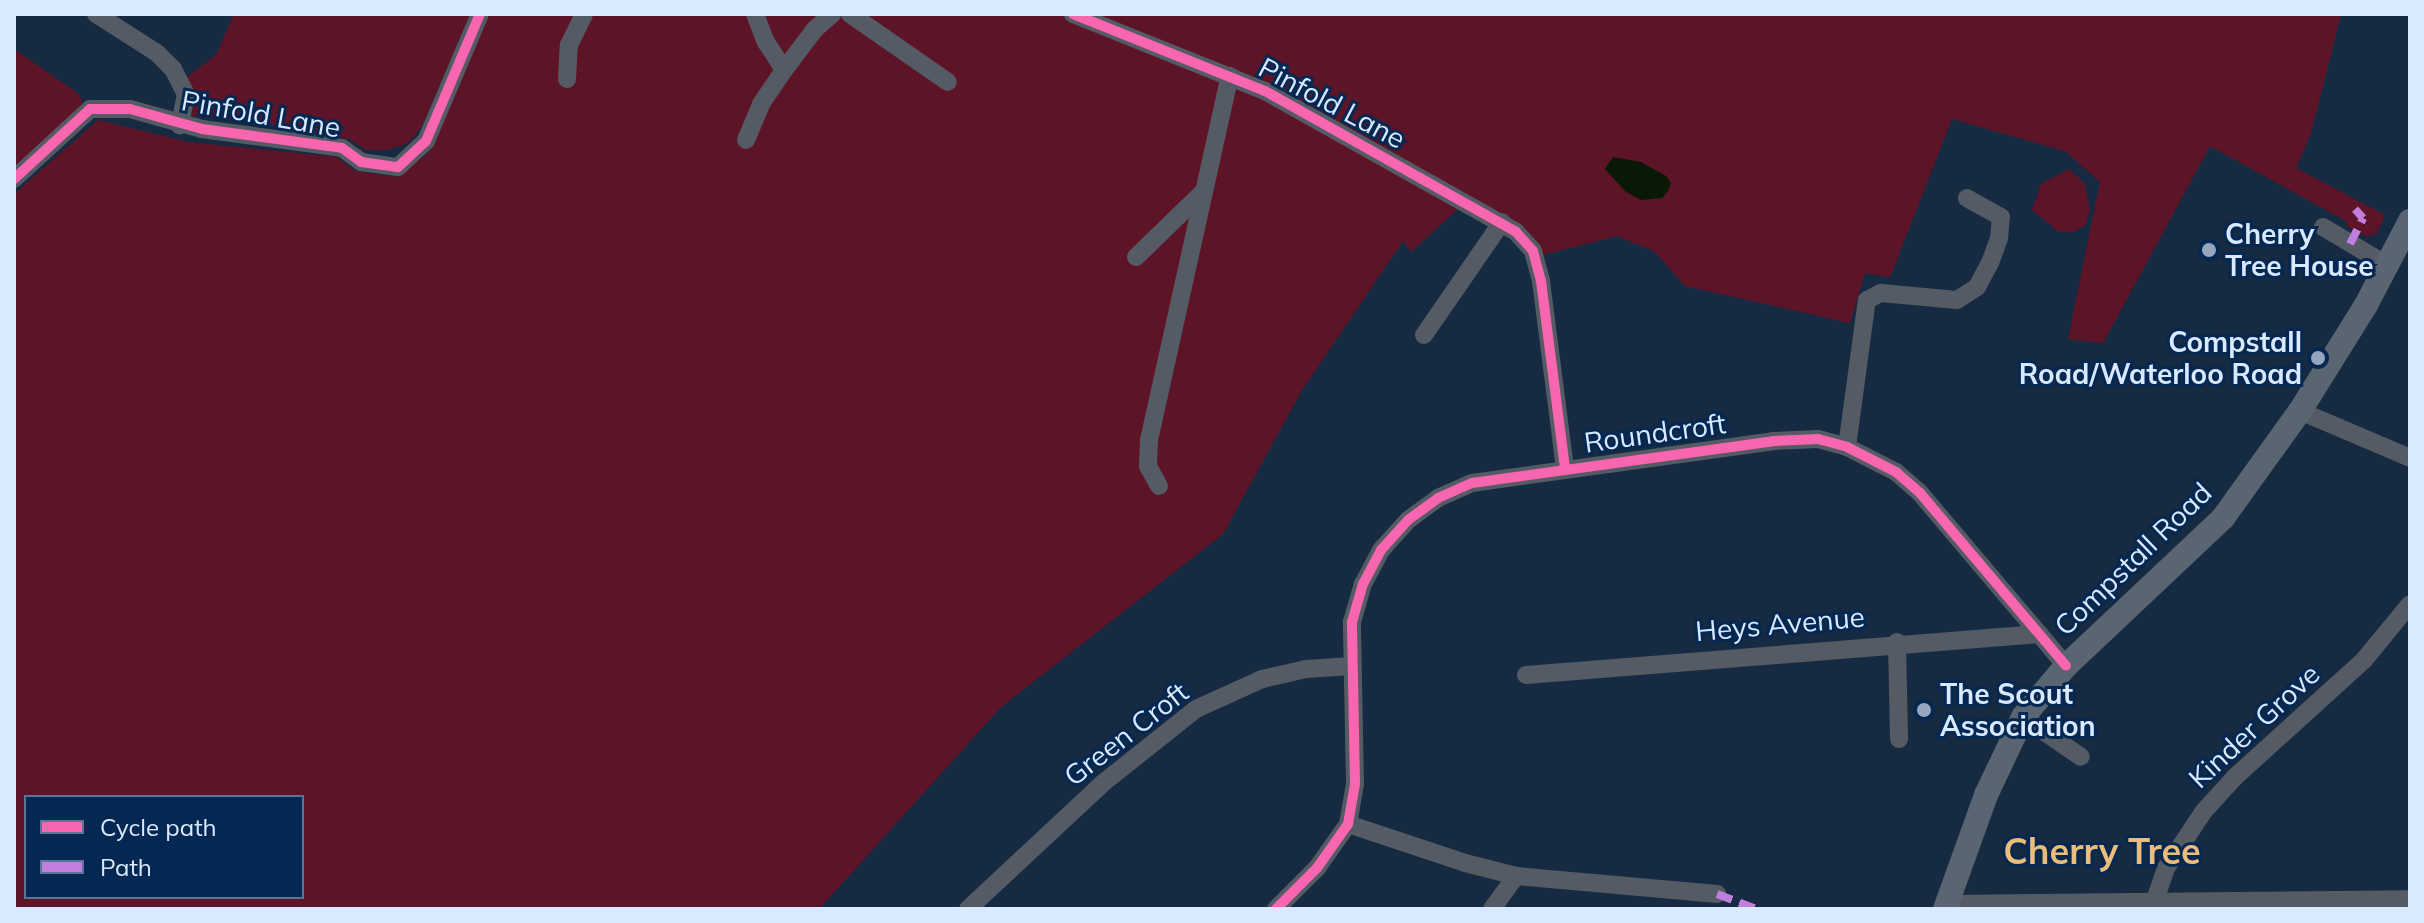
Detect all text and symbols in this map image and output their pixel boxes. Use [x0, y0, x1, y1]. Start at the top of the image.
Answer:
street label: Pinfold Lane [1253, 50, 1411, 156]
street label: Pinfold Lane [179, 83, 343, 145]
place label: Cherry Tree House [2225, 217, 2374, 283]
marker: Cherry Tree House [2200, 241, 2218, 259]
place label: Compstall Road/Waterloo Road [2019, 325, 2302, 391]
marker: Compstall Road/Waterloo Road [2309, 349, 2327, 367]
street label: Roundcroft [1582, 406, 1728, 460]
street label: Compstall Road [2048, 476, 2218, 642]
street label: Heys Avenue [1694, 600, 1866, 648]
street label: Kinder Grove [2182, 657, 2326, 795]
street label: Green Croft [1057, 675, 1195, 793]
place label: The Scout Association [1940, 677, 2096, 743]
marker: The Scout Association [1915, 701, 1933, 719]
legend [24, 795, 304, 899]
text: Cycle path [100, 812, 217, 842]
district label: Cherry Tree [2003, 829, 2201, 873]
text: Path [100, 852, 152, 882]

